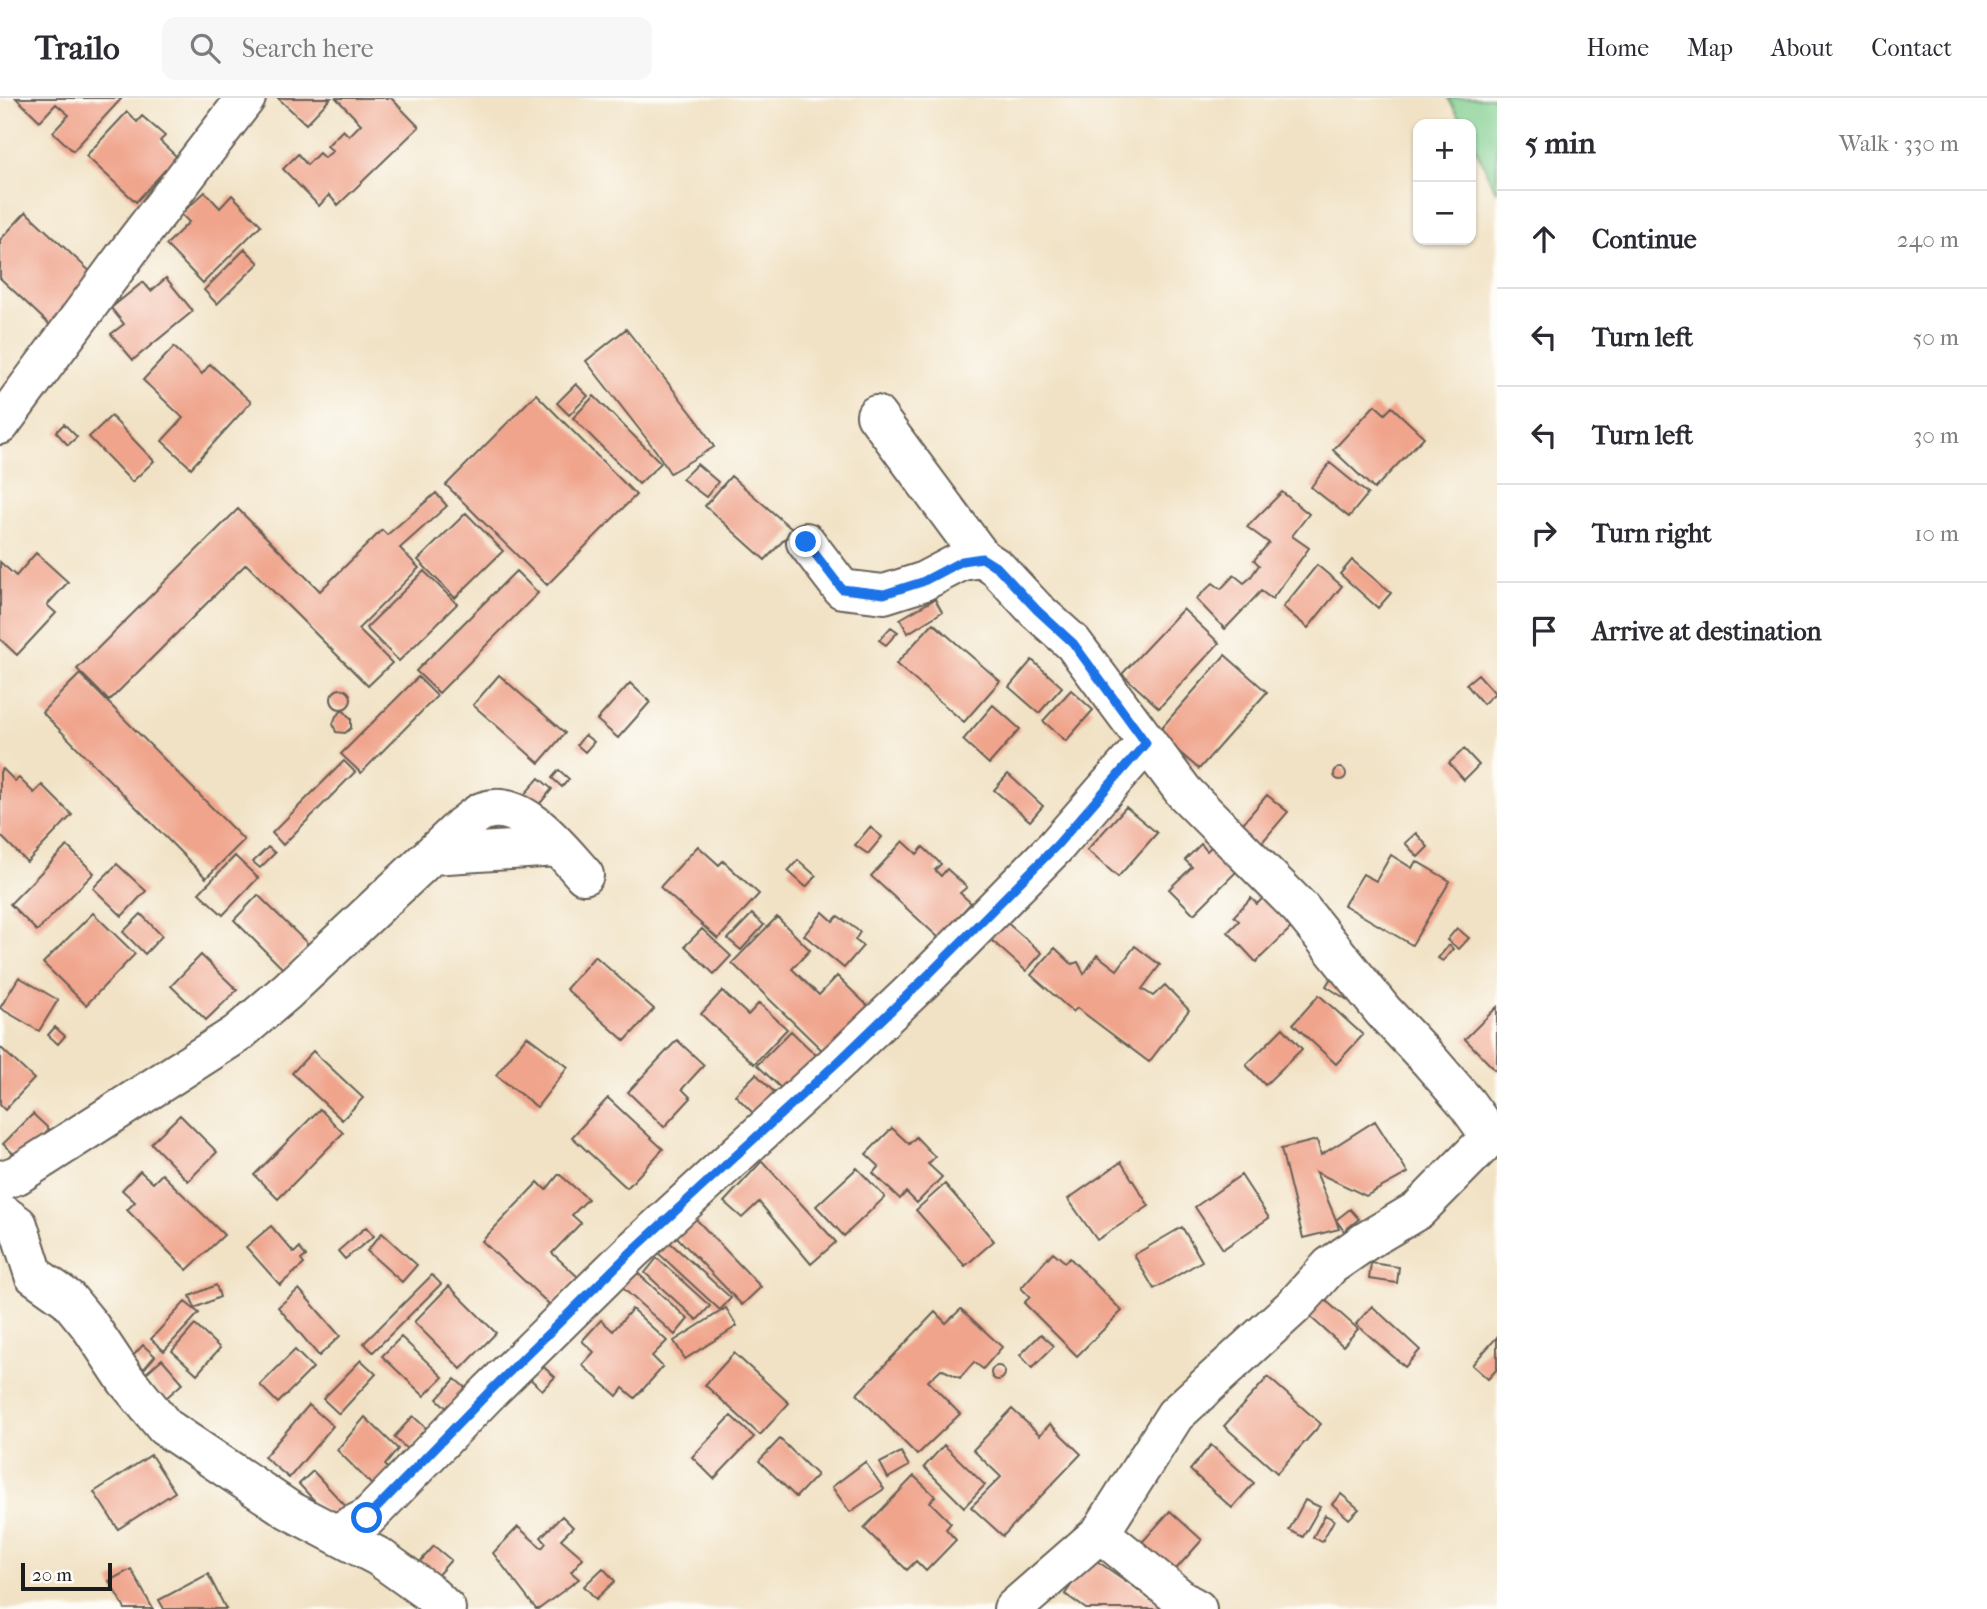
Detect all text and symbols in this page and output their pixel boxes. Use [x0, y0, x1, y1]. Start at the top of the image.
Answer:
search box [162, 17, 652, 80]
text: Trailo [35, 29, 120, 68]
icon: search [186, 29, 224, 67]
text: Search here [242, 33, 374, 64]
text: Home [1587, 34, 1649, 62]
text: Map [1687, 34, 1733, 62]
text: About [1771, 34, 1833, 62]
text: Contact [1871, 34, 1952, 62]
map controls [1413, 119, 1476, 245]
button: + [1413, 119, 1476, 182]
text: 5 min [1525, 126, 1596, 161]
text: Walk · 330 m [1839, 130, 1959, 157]
button: − [1413, 182, 1476, 245]
icon: ahead [1525, 220, 1563, 258]
text: Continue [1592, 224, 1697, 255]
text: 240 m [1897, 226, 1959, 253]
icon: left [1525, 318, 1563, 356]
text: Turn left [1592, 322, 1693, 353]
text: 50 m [1912, 324, 1959, 351]
icon: left [1525, 416, 1563, 454]
text: Turn left [1592, 420, 1693, 451]
text: 30 m [1913, 422, 1959, 449]
icon: right [1525, 514, 1563, 552]
text: Turn right [1592, 518, 1712, 549]
text: 10 m [1914, 520, 1959, 547]
route end [790, 526, 821, 557]
icon: arrive [1525, 612, 1563, 650]
text: Arrive at destination [1592, 616, 1822, 647]
route start [351, 1502, 382, 1533]
scale bar [21, 1560, 112, 1592]
text: 20 m [32, 1564, 72, 1586]

